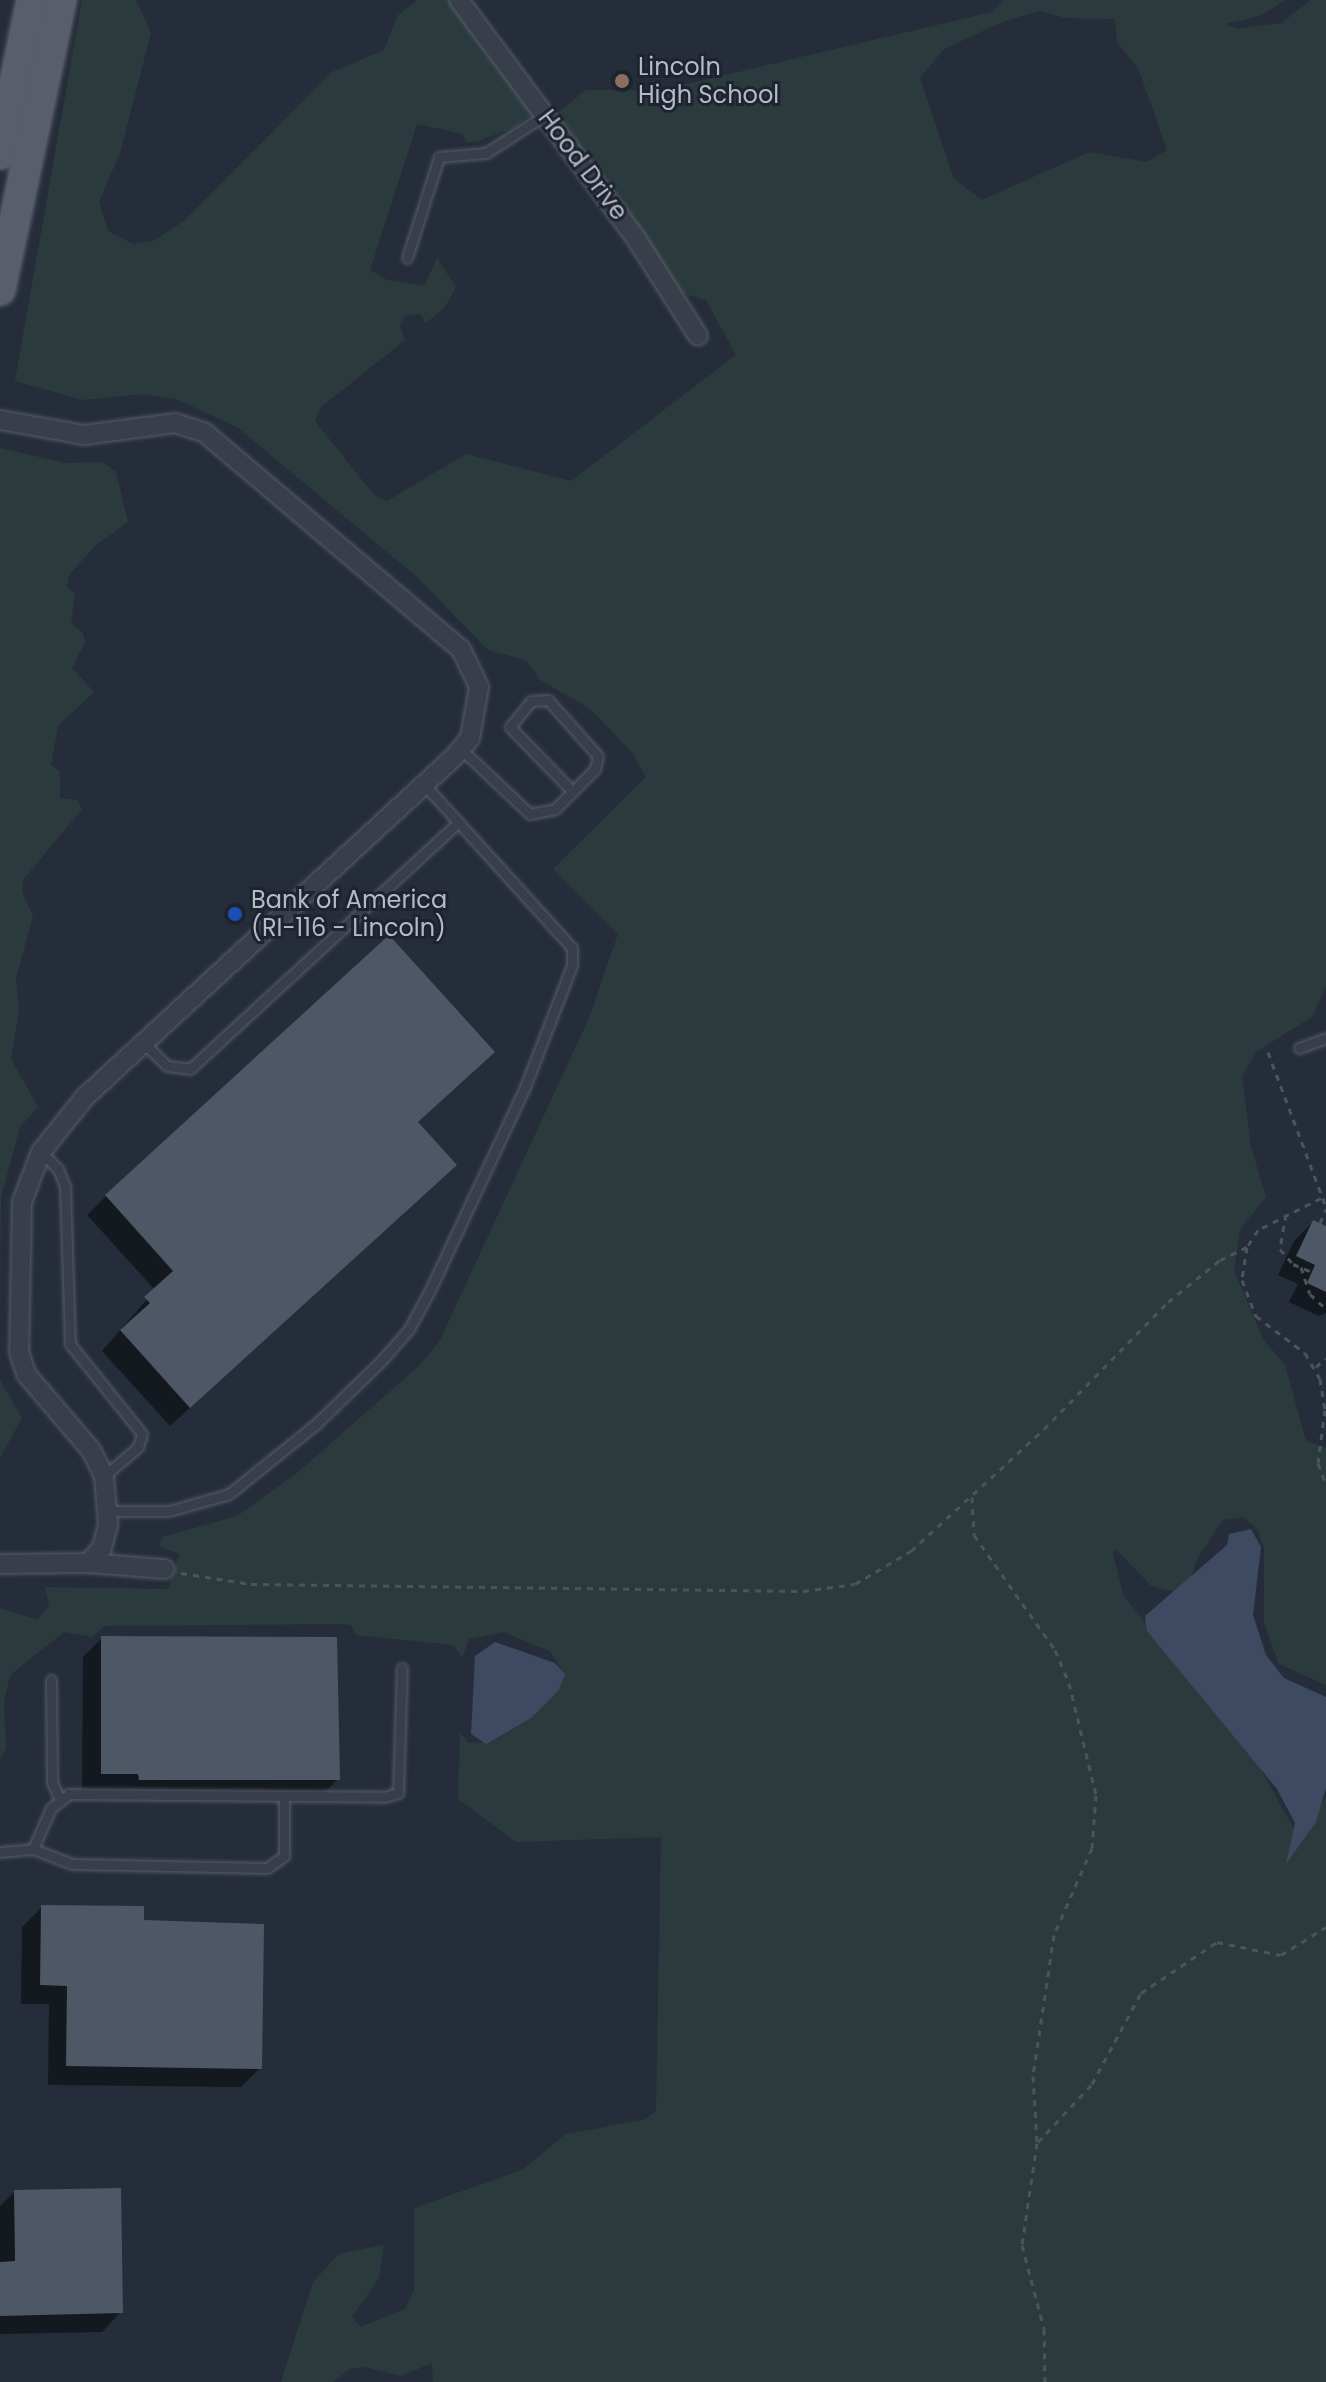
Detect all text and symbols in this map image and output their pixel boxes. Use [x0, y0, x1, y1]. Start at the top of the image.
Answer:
place label: Lincoln High School [638, 53, 779, 109]
marker: Lincoln High School [613, 72, 631, 90]
street label: Hood Drive [532, 104, 634, 226]
place label: Bank of America (RI-116 - Lincoln) [251, 886, 447, 942]
marker: Bank of America (RI-116 - Lincoln) [226, 905, 244, 923]

